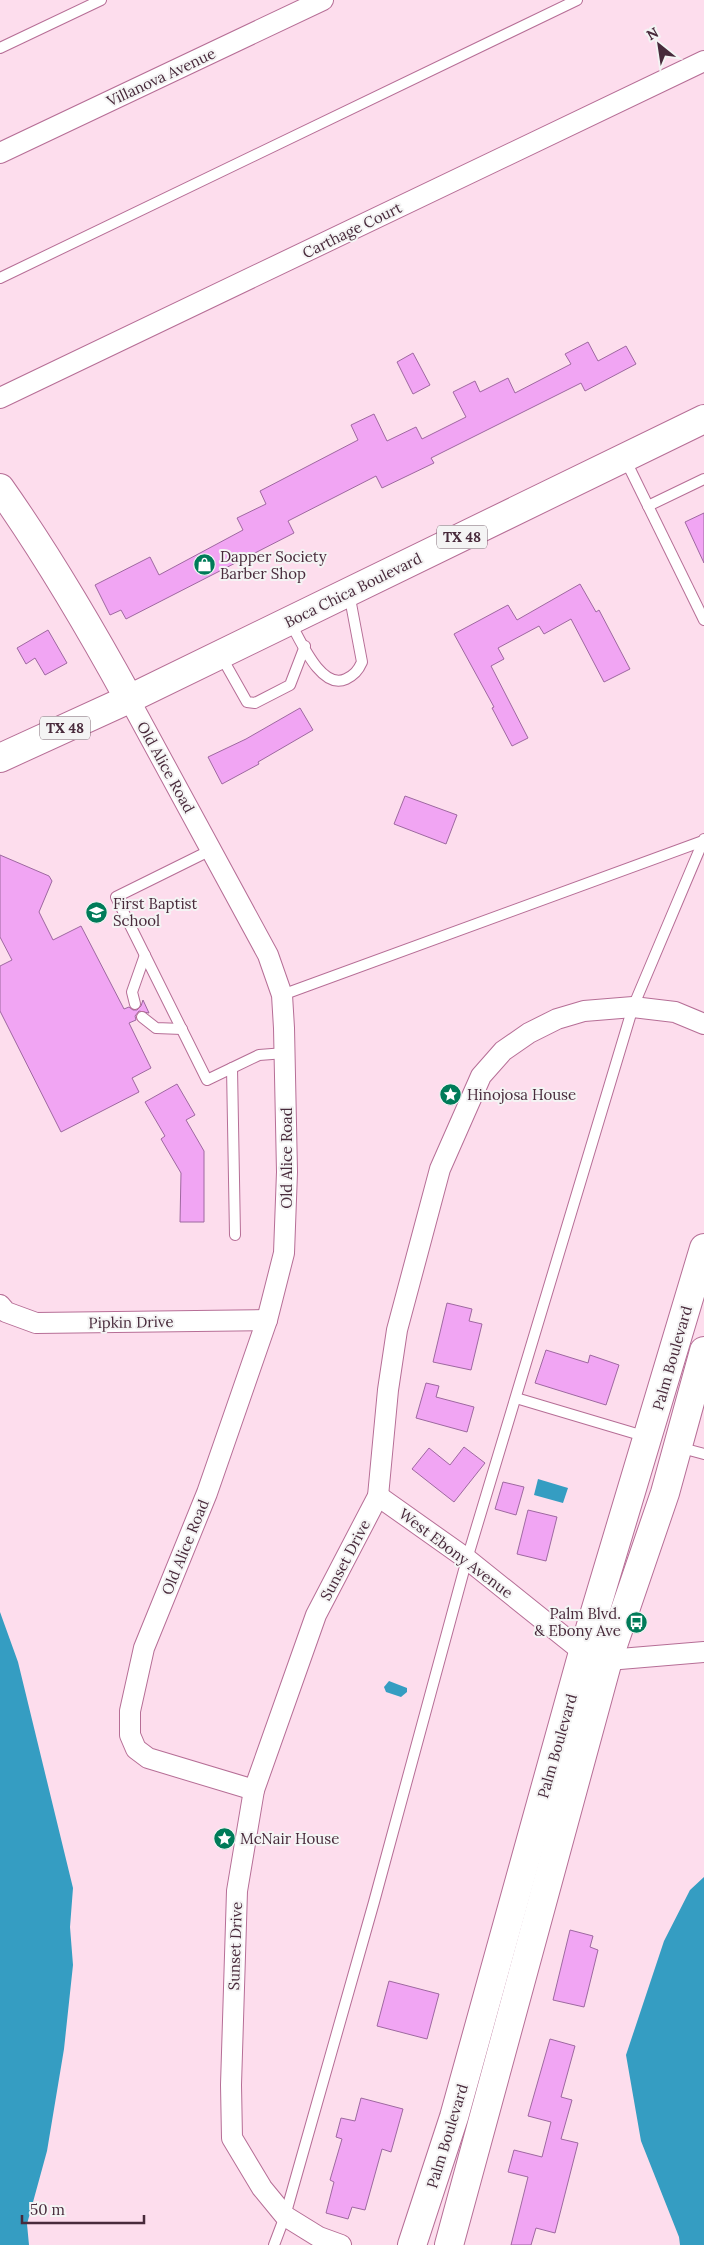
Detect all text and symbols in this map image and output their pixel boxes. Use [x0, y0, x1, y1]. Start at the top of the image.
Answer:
north arrow [634, 20, 684, 70]
text: N [643, 23, 662, 44]
street label: Villanova Avenue [103, 44, 218, 111]
street label: Carthage Court [299, 198, 405, 262]
road number: TX 48 [437, 526, 487, 548]
place label: Dapper Society Barber Shop [220, 547, 327, 583]
street label: Boca Chica Boulevard [281, 548, 425, 632]
shop icon: Dapper Society Barber Shop [192, 553, 216, 577]
road number: TX 48 [40, 716, 90, 740]
street label: Old Alice Road [133, 718, 199, 816]
place label: First Baptist School [113, 894, 198, 930]
school or university icon: First Baptist School [85, 900, 109, 924]
place icon: Hinojosa House [439, 1082, 463, 1106]
place label: Hinojosa House [467, 1085, 576, 1104]
street label: Old Alice Road [277, 1107, 296, 1209]
street label: Palm Boulevard [648, 1304, 696, 1412]
street label: Pipkin Drive [88, 1312, 174, 1332]
street label: Old Alice Road [157, 1496, 213, 1598]
street label: West Ebony Avenue [395, 1504, 517, 1602]
street label: Sunset Drive [316, 1516, 374, 1604]
place label: Palm Blvd. & Ebony Ave [534, 1604, 621, 1640]
bus stop icon: Palm Blvd. & Ebony Ave [625, 1610, 649, 1634]
street label: Palm Boulevard [533, 1692, 581, 1800]
place icon: McNair House [212, 1826, 236, 1850]
place label: McNair House [240, 1829, 339, 1848]
street label: Sunset Drive [224, 1901, 246, 1991]
street label: Palm Boulevard [422, 2082, 472, 2190]
scale bar [22, 2192, 145, 2224]
text: 50 m [30, 2200, 65, 2219]

